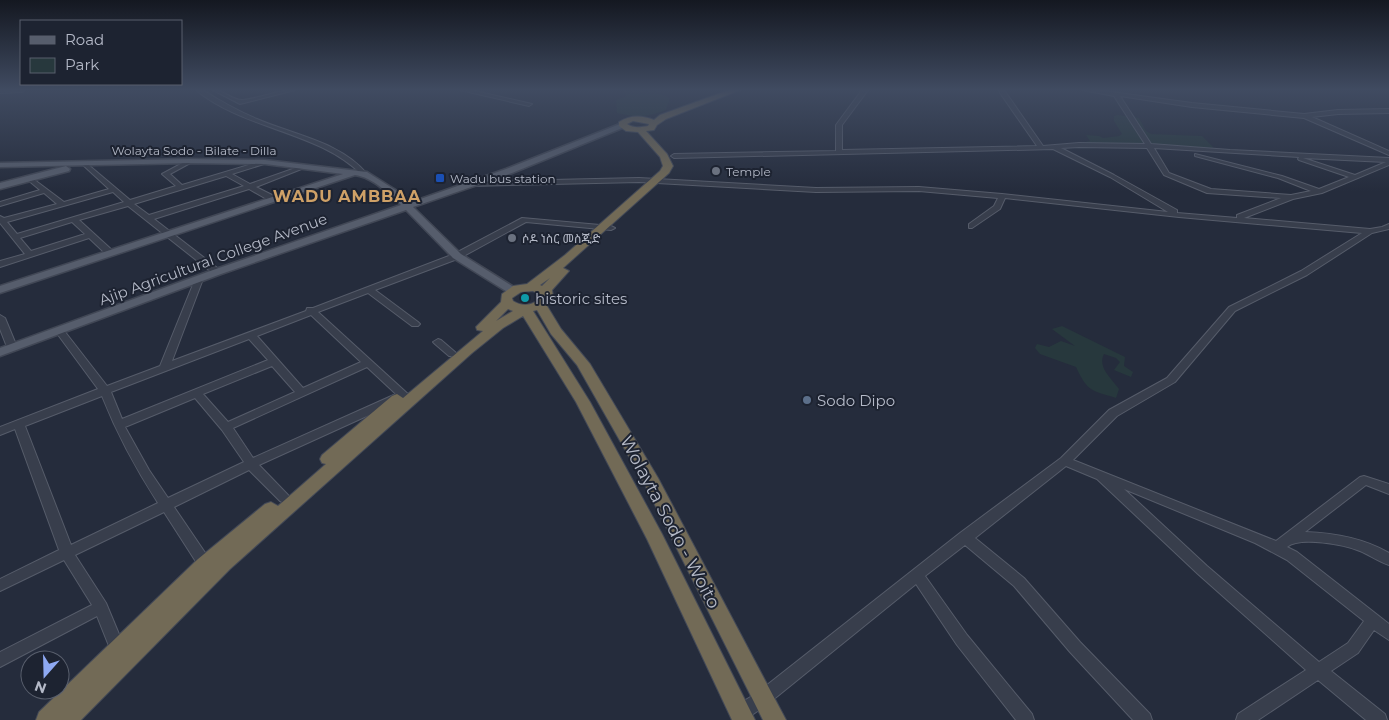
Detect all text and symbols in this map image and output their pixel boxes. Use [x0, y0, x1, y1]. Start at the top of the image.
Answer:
legend [20, 20, 182, 85]
text: Road [65, 30, 104, 49]
text: Park [65, 55, 99, 74]
street label: Wolayta Sodo - Bilate - Dilla [111, 143, 277, 158]
place label: Temple [726, 164, 771, 179]
marker: Temple [710, 165, 722, 177]
place label: Wadu bus station [450, 171, 556, 186]
marker: Wadu bus station [434, 172, 446, 184]
district label: WADU AMBBAA [273, 187, 421, 206]
street label: Ajip Agricultural College Avenue [96, 209, 330, 309]
place label: ሶዶ ነስር መስጂድ [522, 231, 601, 246]
marker: ሶዶ ነስር መስጂድ [506, 232, 518, 244]
place label: historic sites [535, 289, 627, 308]
marker: historic sites [519, 292, 531, 304]
place label: Sodo Dipo [817, 391, 895, 410]
marker: Sodo Dipo [801, 394, 813, 406]
street label: Wolayta Sodo - Woito [615, 432, 725, 612]
north arrow [20, 650, 70, 700]
text: N [32, 677, 49, 698]

